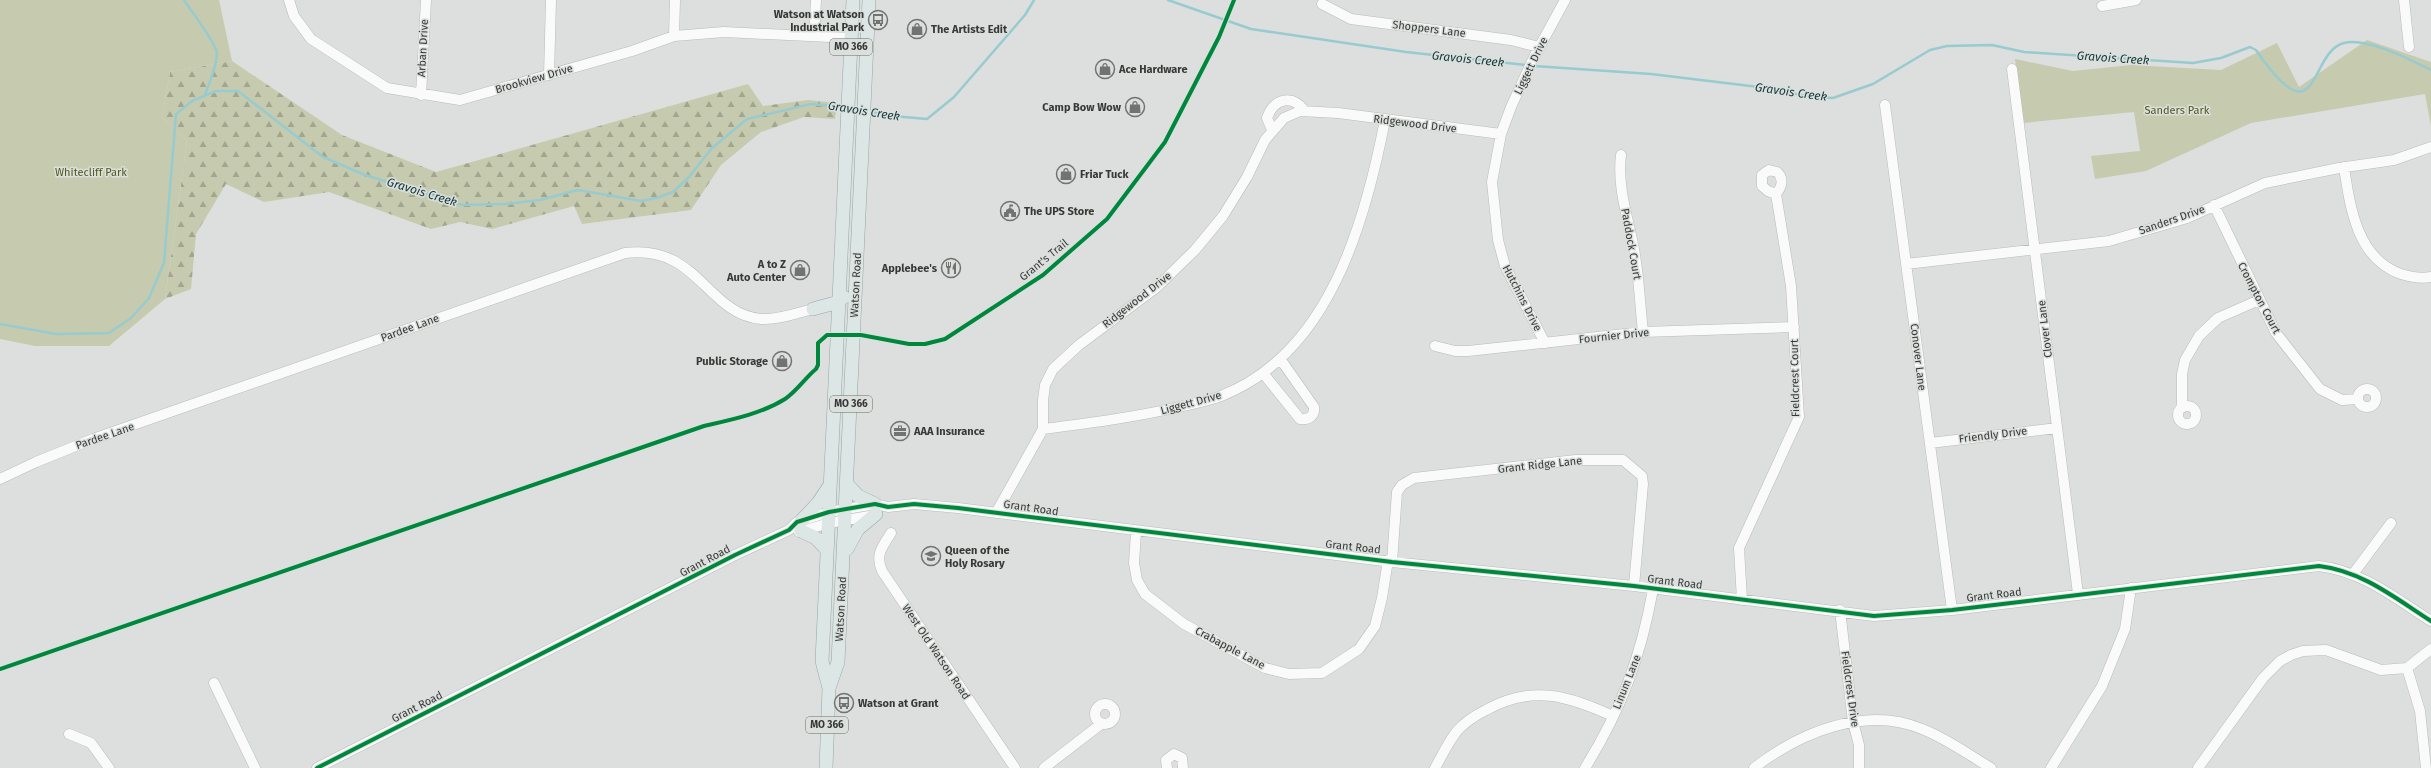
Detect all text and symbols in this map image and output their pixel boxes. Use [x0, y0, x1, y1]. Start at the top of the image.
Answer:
place label: Watson at Watson Industrial Park [774, 8, 865, 34]
bus stop icon: Watson at Watson Industrial Park [867, 9, 889, 31]
shop icon: The Artists Edit [906, 18, 928, 40]
street label: Shoppers Lane [1392, 18, 1466, 40]
street label: Arban Drive [415, 19, 431, 77]
place label: The Artists Edit [931, 23, 1008, 36]
street label: Liggett Drive [1511, 35, 1551, 97]
road number: MO 366 [830, 39, 872, 55]
water label: Gravois Creek [1431, 48, 1505, 70]
water label: Gravois Creek [2076, 48, 2150, 68]
shop icon: Ace Hardware [1094, 58, 1116, 80]
street label: Brookview Drive [494, 62, 574, 96]
place label: Ace Hardware [1118, 63, 1188, 76]
water label: Gravois Creek [1754, 80, 1828, 104]
shop icon: Camp Bow Wow [1124, 96, 1146, 118]
water label: Gravois Creek [827, 98, 901, 124]
place label: Camp Bow Wow [1042, 101, 1122, 114]
park label: Sanders Park [2145, 104, 2210, 117]
street label: Ridgewood Drive [1373, 112, 1457, 136]
shop icon: Friar Tuck [1055, 163, 1077, 185]
park label: Whitecliff Park [55, 166, 127, 179]
place label: Friar Tuck [1080, 168, 1130, 181]
water label: Gravois Creek [385, 175, 459, 209]
public building icon: The UPS Store [999, 200, 1021, 222]
street label: Sanders Drive [2137, 203, 2207, 237]
place label: The UPS Store [1024, 205, 1094, 218]
street label: Paddock Court [1618, 207, 1644, 281]
street label: Grant's Trail [1017, 236, 1071, 284]
street label: Watson Road [848, 252, 864, 318]
restaurant icon: Applebee's [940, 257, 962, 279]
place label: A to Z Auto Center [726, 258, 787, 284]
shop icon: A to Z Auto Center [789, 259, 811, 281]
street label: Crompton Court [2235, 260, 2283, 336]
place label: Applebee's [881, 262, 938, 275]
street label: Hutchins Drive [1500, 263, 1544, 333]
street label: Ridgewood Drive [1100, 269, 1174, 331]
street label: Clover Lane [2035, 299, 2055, 359]
street label: Pardee Lane [379, 311, 441, 345]
street label: Conover Lane [1907, 323, 1929, 391]
street label: Fournier Drive [1578, 326, 1650, 346]
street label: Fieldcrest Court [1788, 339, 1802, 417]
shop icon: Public Storage [771, 350, 793, 372]
place label: Public Storage [696, 355, 768, 368]
street label: Liggett Drive [1159, 389, 1223, 417]
road number: MO 366 [830, 396, 872, 412]
street label: Pardee Lane [74, 420, 136, 452]
office icon: AAA Insurance [889, 420, 911, 442]
street label: Friendly Drive [1958, 424, 2028, 446]
place label: AAA Insurance [913, 425, 985, 438]
street label: Grant Ridge Lane [1497, 454, 1583, 476]
street label: Grant Road [1003, 498, 1059, 518]
street label: Grant Road [1325, 538, 1381, 556]
street label: Grant Road [677, 542, 733, 580]
place label: Queen of the Holy Rosary [945, 544, 1010, 570]
school or university icon: Queen of the Holy Rosary [920, 545, 942, 567]
street label: Grant Road [1647, 572, 1703, 592]
street label: Watson Road [833, 576, 849, 642]
street label: Grant Road [1966, 585, 2022, 605]
street label: West Old Watson Road [899, 602, 973, 702]
street label: Crabapple Lane [1193, 624, 1267, 672]
street label: Fieldcrest Drive [1838, 650, 1862, 728]
street label: Linum Lane [1610, 653, 1644, 711]
street label: Grant Road [389, 689, 445, 725]
bus stop icon: Watson at Grant [833, 692, 855, 714]
place label: Watson at Grant [858, 697, 939, 710]
road number: MO 366 [806, 717, 848, 733]

